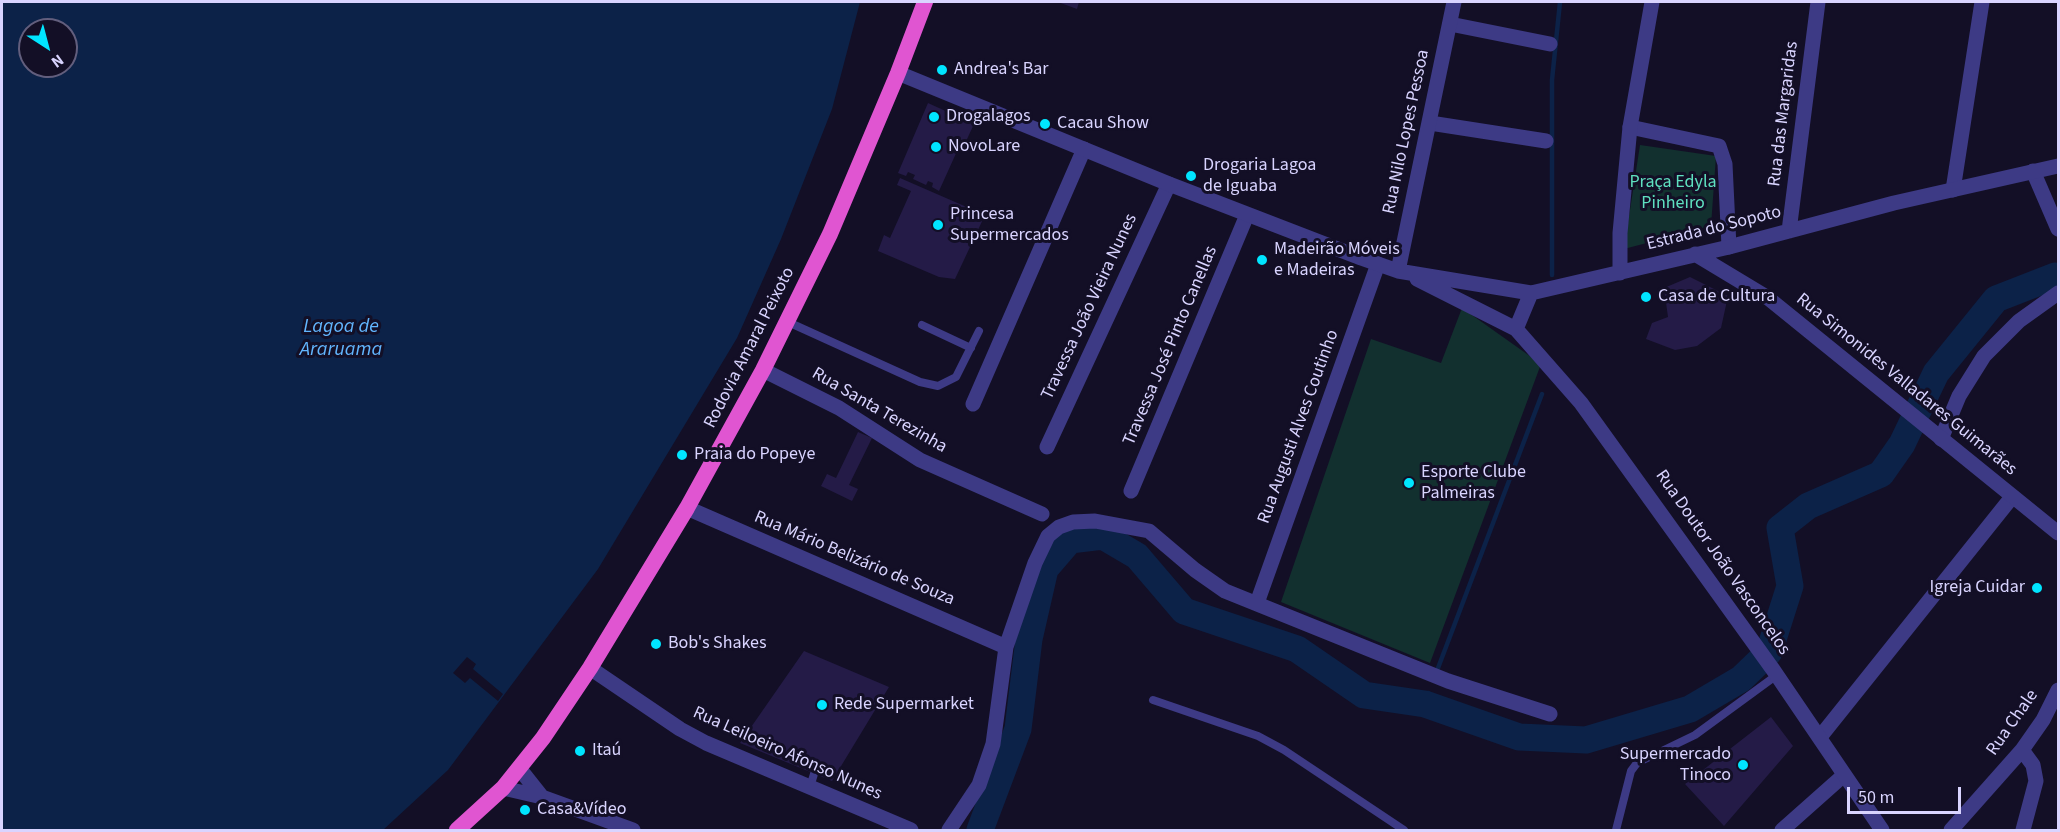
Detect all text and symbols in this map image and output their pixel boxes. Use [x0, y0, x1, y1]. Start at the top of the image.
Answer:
north arrow [18, 18, 78, 78]
street label: Rua das Margaridas [1764, 40, 1804, 188]
street label: Rua Nilo Lopes Pessoa [1379, 48, 1435, 216]
text: N [47, 49, 68, 73]
place label: Andrea's Bar [954, 59, 1049, 81]
marker: Andrea's Bar [935, 63, 949, 77]
place label: Drogalagos [946, 106, 1030, 128]
marker: Drogalagos [927, 110, 941, 124]
place label: Cacau Show [1057, 113, 1149, 135]
marker: Cacau Show [1038, 117, 1052, 131]
place label: NovoLare [948, 136, 1020, 158]
marker: NovoLare [929, 140, 943, 154]
place label: Drogaria Lagoa de Iguaba [1203, 155, 1316, 198]
marker: Drogaria Lagoa de Iguaba [1184, 169, 1198, 183]
park label: Praça Edyla Pinheiro [1629, 172, 1717, 214]
street label: Estrada do Sopoto [1644, 202, 1784, 256]
place label: Princesa Supermercados [950, 204, 1069, 246]
street label: Travessa João Vieira Nunes [1037, 211, 1143, 403]
marker: Princesa Supermercados [931, 218, 945, 232]
place label: Madeirão Móveis e Madeiras [1274, 239, 1400, 282]
street label: Travessa José Pinto Canellas [1119, 243, 1223, 449]
marker: Madeirão Móveis e Madeiras [1255, 253, 1269, 267]
street label: Rodovia Amaral Peixoto [700, 264, 800, 432]
place label: Casa de Cultura [1658, 286, 1775, 308]
street label: Rua Simonides Valladares Guimarães [1791, 289, 2021, 481]
marker: Casa de Cultura [1639, 290, 1653, 304]
water label: Lagoa de Araruama [300, 316, 382, 363]
street label: Rua Augusti Alves Coutinho [1254, 327, 1344, 527]
street label: Rua Santa Terezinha [807, 363, 951, 459]
place label: Praia do Popeye [694, 444, 815, 466]
marker: Praia do Popeye [675, 448, 689, 462]
place label: Esporte Clube Palmeiras [1421, 462, 1526, 504]
street label: Rua Doutor João Vasconcelos [1650, 466, 1794, 660]
marker: Esporte Clube Palmeiras [1402, 476, 1416, 490]
street label: Rua Mário Belizário de Souza [750, 507, 958, 611]
place label: Igreja Cuidar [1929, 577, 2025, 599]
marker: Igreja Cuidar [2030, 581, 2044, 595]
place label: Bob's Shakes [668, 633, 767, 655]
marker: Bob's Shakes [649, 637, 663, 651]
street label: Rua Chale [1983, 686, 2043, 760]
place label: Rede Supermarket [834, 694, 974, 716]
marker: Rede Supermarket [815, 698, 829, 712]
street label: Rua Leiloeiro Afonso Nunes [689, 703, 885, 805]
place label: Itaú [592, 740, 621, 762]
marker: Itaú [573, 744, 587, 758]
place label: Supermercado Tinoco [1620, 744, 1731, 786]
marker: Supermercado Tinoco [1736, 758, 1750, 772]
scale bar [1850, 775, 1964, 813]
text: 50 m [1858, 785, 1894, 810]
place label: Casa&Vídeo [537, 799, 627, 821]
marker: Casa&Vídeo [518, 803, 532, 817]

